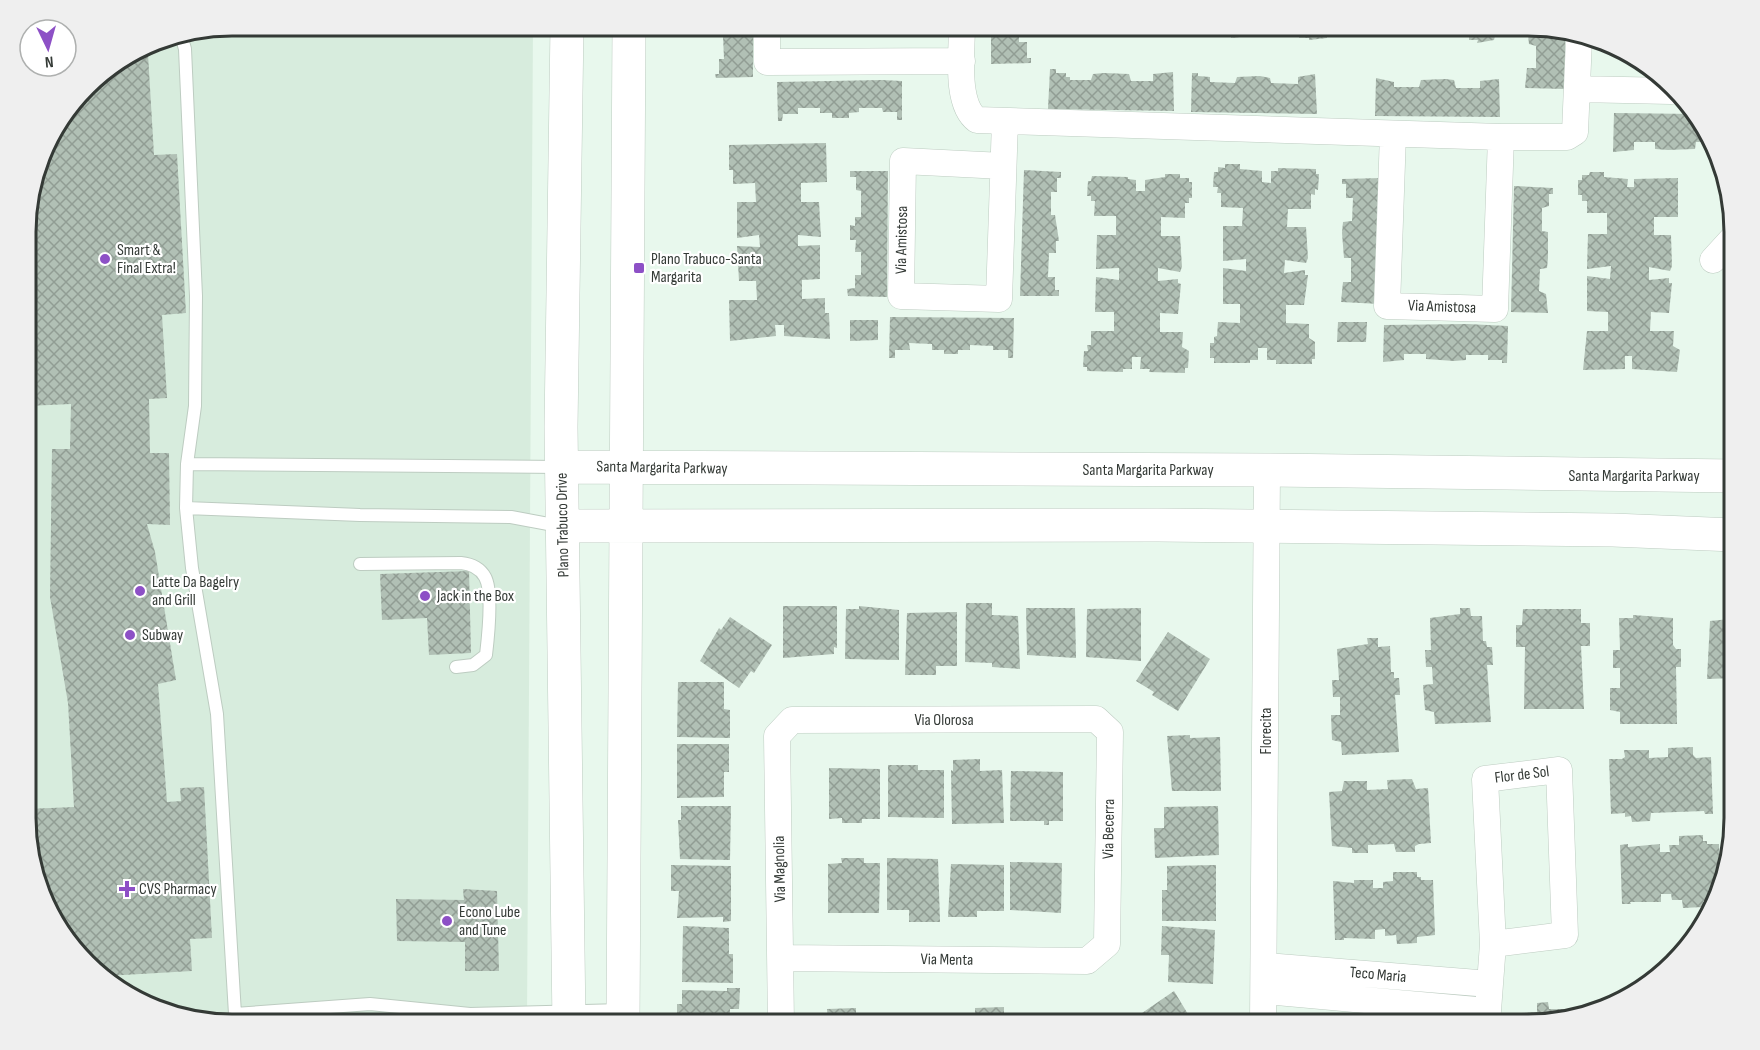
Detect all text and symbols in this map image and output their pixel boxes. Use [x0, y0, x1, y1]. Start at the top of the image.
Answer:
north arrow [18, 18, 78, 78]
text: N [44, 52, 54, 71]
street label: Via Amistosa [892, 206, 912, 274]
place label: Smart & Final Extra! [117, 241, 176, 278]
place label: Plano Trabuco-Santa Margarita [651, 250, 762, 287]
marker: Smart & Final Extra! [98, 252, 112, 266]
marker: Plano Trabuco-Santa Margarita [632, 261, 646, 275]
street label: Via Amistosa [1408, 296, 1476, 318]
street label: Santa Margarita Parkway [596, 457, 728, 479]
street label: Santa Margarita Parkway [1082, 461, 1214, 480]
street label: Santa Margarita Parkway [1568, 467, 1700, 486]
street label: Plano Trabuco Drive [553, 473, 573, 577]
place label: Latte Da Bagelry and Grill [152, 573, 239, 610]
marker: Latte Da Bagelry and Grill [133, 584, 147, 598]
place label: Jack in the Box [436, 587, 514, 606]
marker: Jack in the Box [418, 589, 432, 603]
place label: Subway [142, 626, 183, 645]
marker: Subway [123, 628, 137, 642]
street label: Florecita [1257, 708, 1276, 754]
street label: Via Olorosa [914, 711, 974, 730]
street label: Flor de Sol [1494, 762, 1550, 788]
street label: Via Becerra [1099, 799, 1119, 859]
street label: Via Magnolia [770, 835, 790, 903]
place label: CVS Pharmacy [139, 880, 217, 899]
marker: CVS Pharmacy [120, 882, 134, 896]
place label: Econo Lube and Tune [459, 903, 520, 940]
marker: Econo Lube and Tune [440, 914, 454, 928]
street label: Via Menta [920, 950, 974, 970]
street label: Teco Maria [1349, 963, 1407, 987]

